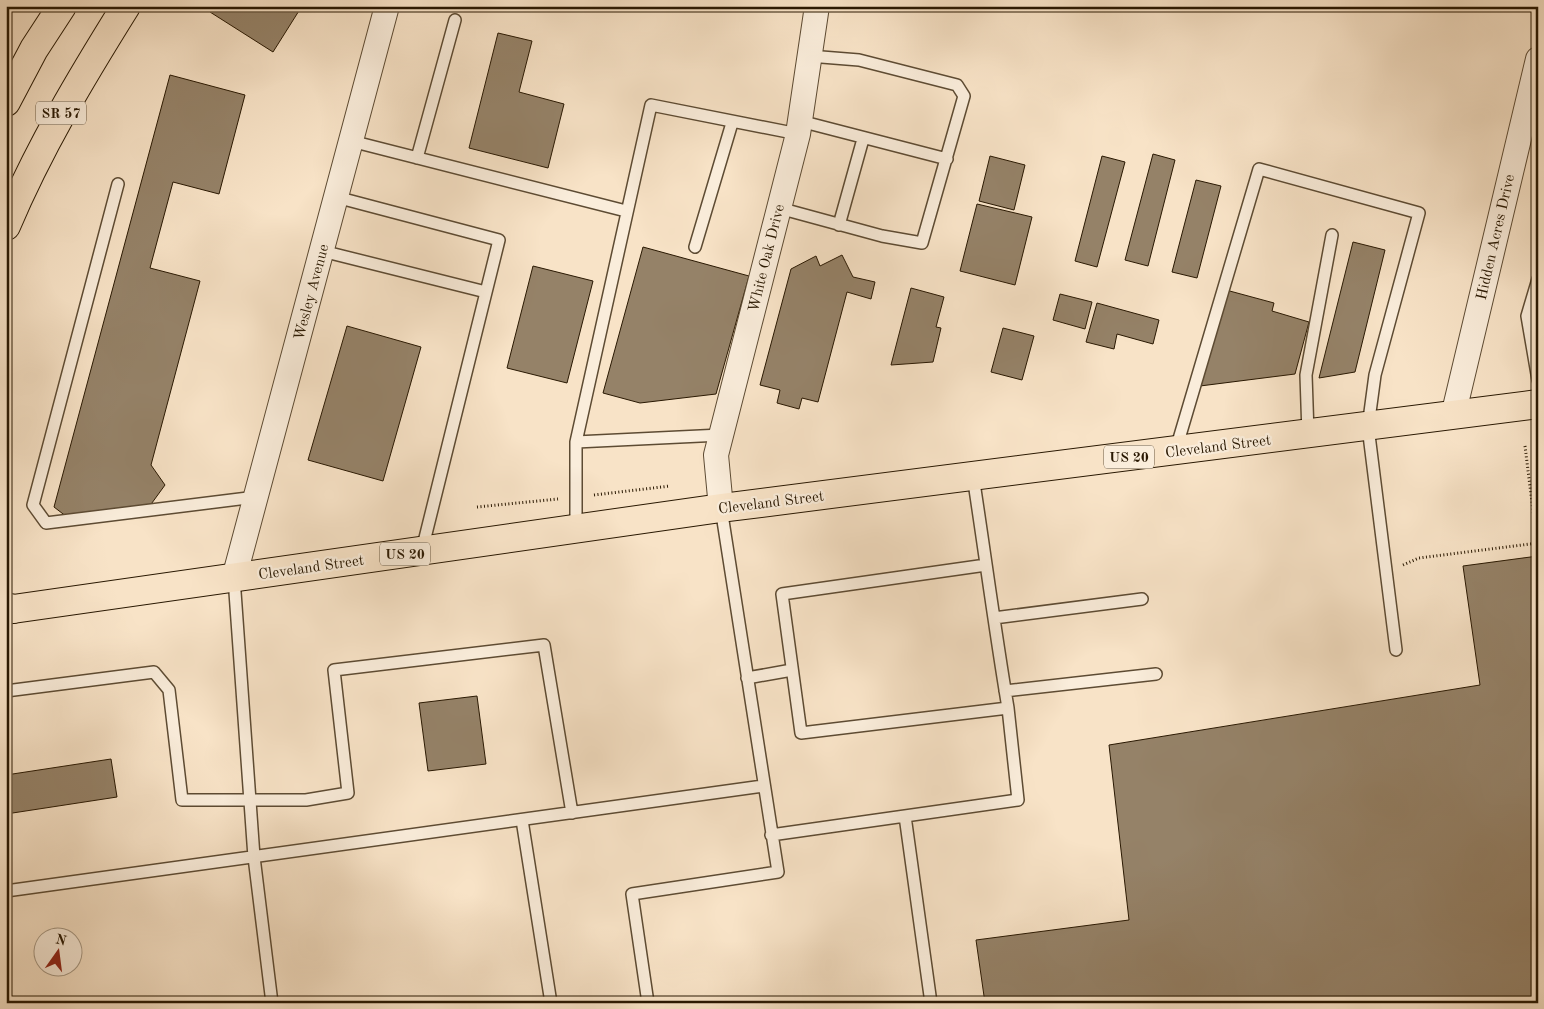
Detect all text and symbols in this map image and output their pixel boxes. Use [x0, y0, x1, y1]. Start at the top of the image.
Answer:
road number: SR 57 [36, 102, 86, 125]
street label: Hidden Acres Drive [1475, 173, 1518, 302]
street label: White Oak Drive [747, 203, 788, 314]
street label: Wesley Avenue [292, 243, 332, 342]
street label: Cleveland Street [1164, 434, 1272, 461]
road number: US 20 [1104, 446, 1154, 468]
street label: Cleveland Street [717, 490, 825, 517]
road number: US 20 [380, 542, 430, 566]
street label: Cleveland Street [257, 554, 365, 583]
north arrow [32, 926, 82, 976]
text: N [54, 932, 68, 949]

